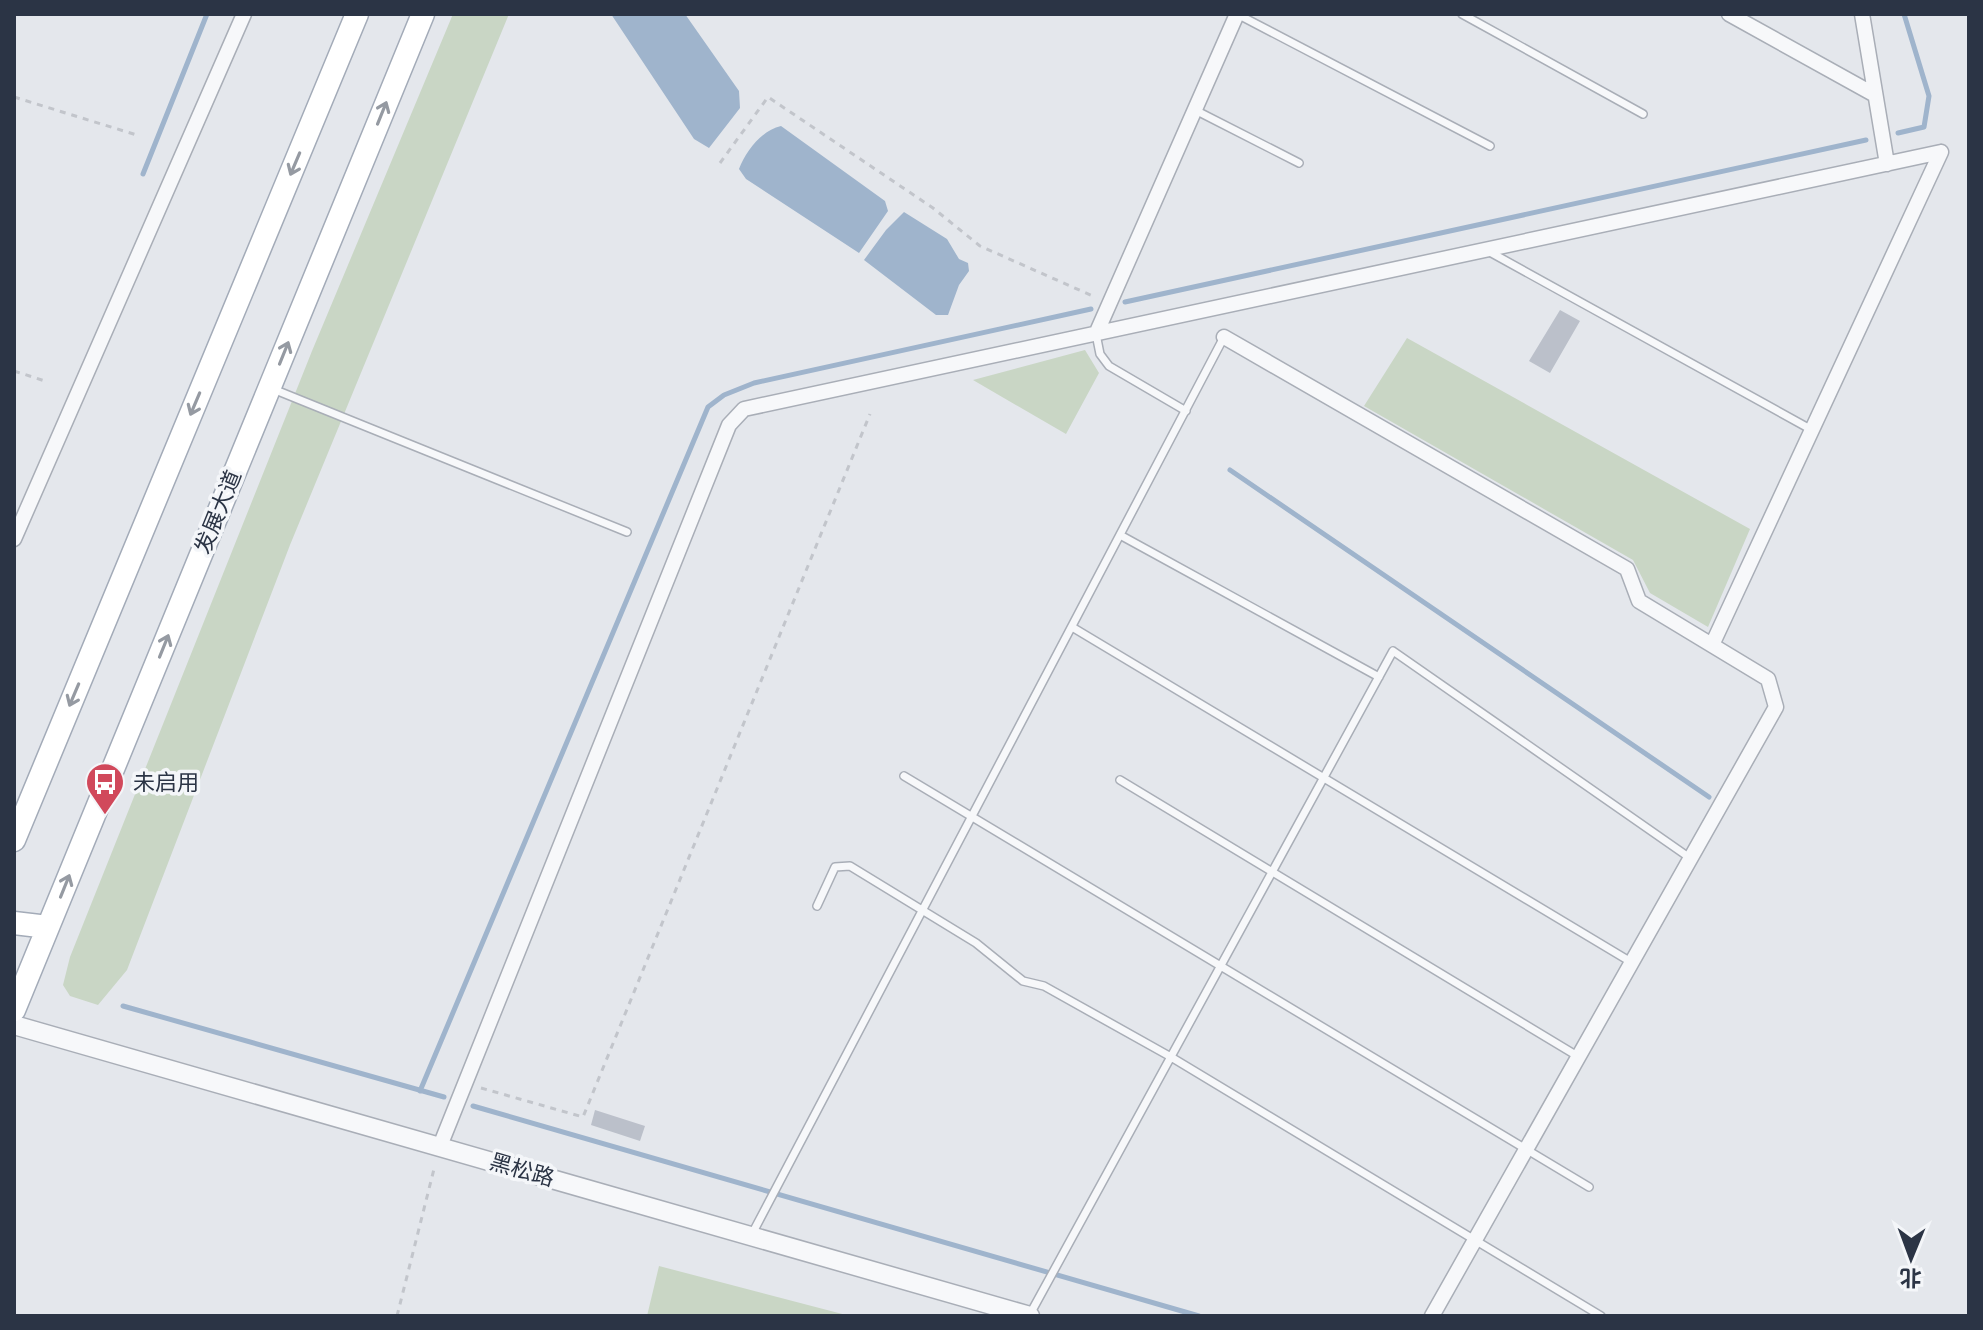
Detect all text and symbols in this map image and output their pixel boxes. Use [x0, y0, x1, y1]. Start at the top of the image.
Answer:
one-way arrow [376, 101, 391, 126]
one-way arrow [287, 151, 301, 176]
one-way arrow [277, 341, 292, 366]
one-way arrow [187, 391, 202, 416]
street label: 发展大道 [190, 467, 246, 557]
one-way arrow [157, 634, 172, 659]
one-way arrow [66, 683, 80, 707]
bus stop icon: 未启用 [84, 761, 126, 816]
place label: 未启用 [133, 770, 199, 795]
one-way arrow [59, 874, 73, 899]
street label: 黑松路 [487, 1149, 557, 1191]
north arrow [1871, 1218, 1951, 1298]
text: 北 [1899, 1265, 1922, 1290]

